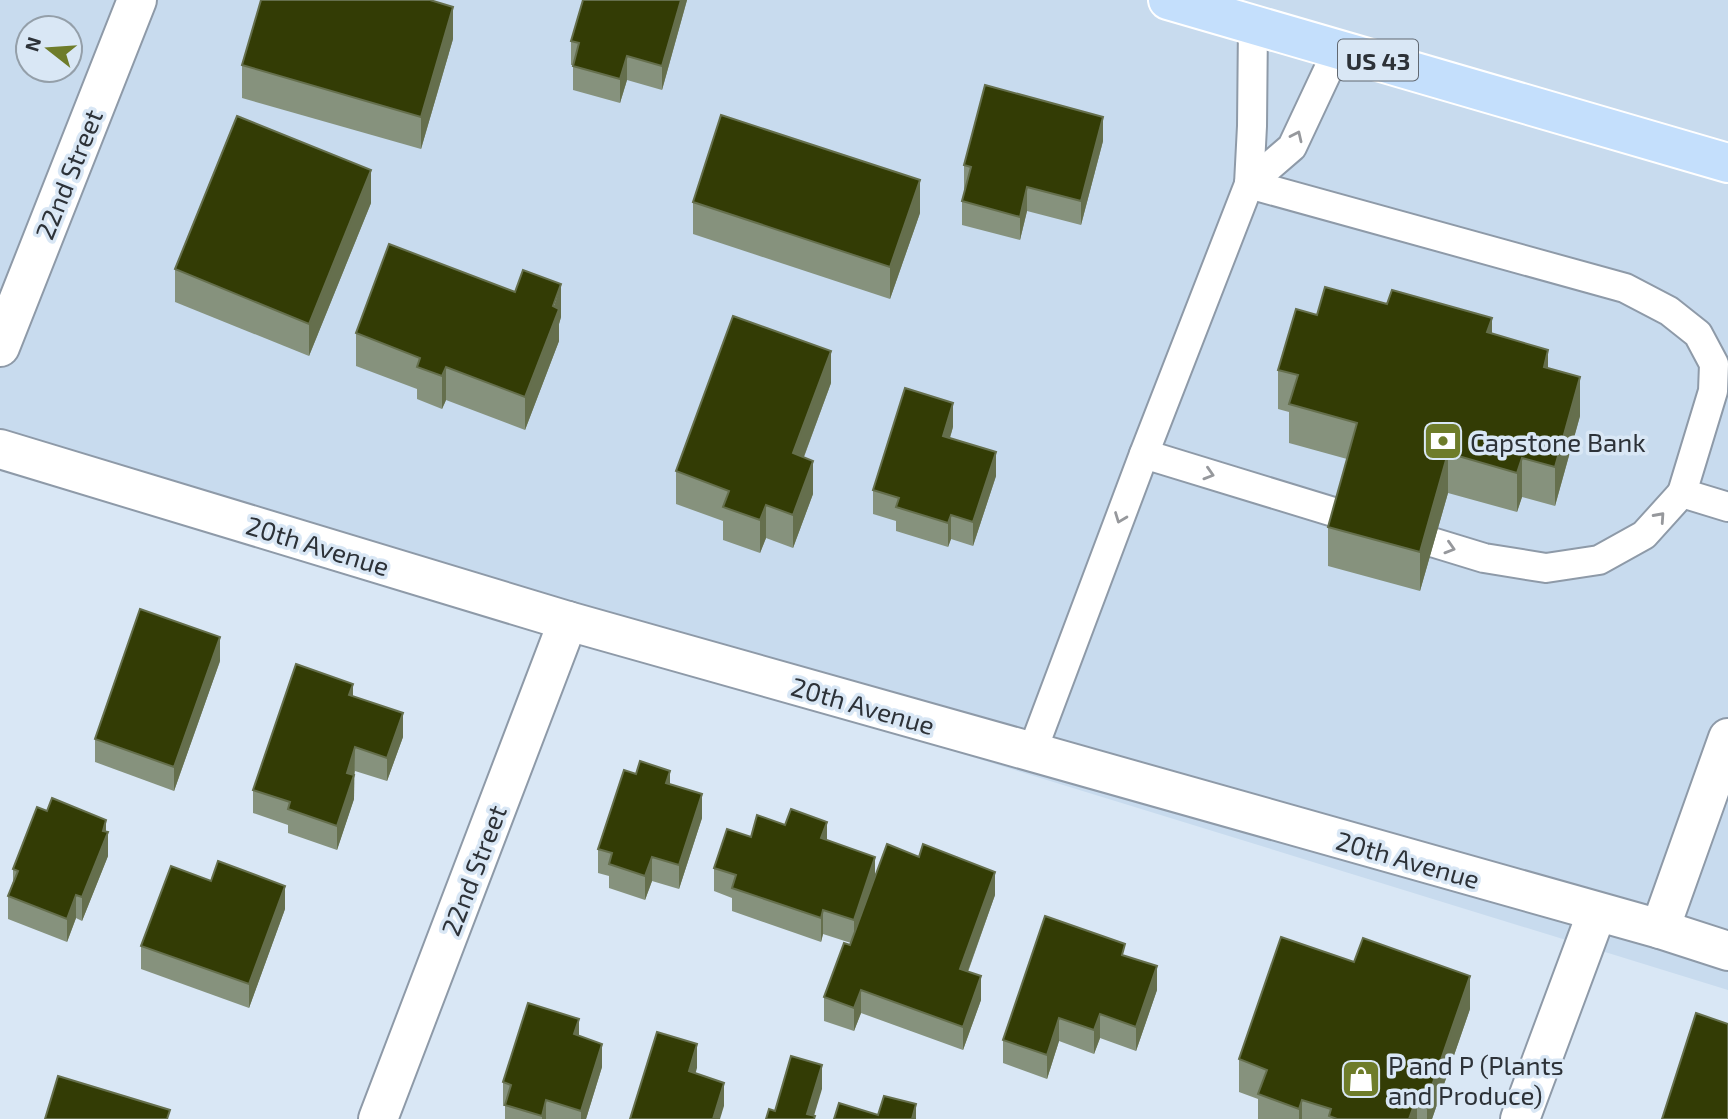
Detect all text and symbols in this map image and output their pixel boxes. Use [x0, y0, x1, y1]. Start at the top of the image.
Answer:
north arrow [14, 14, 84, 84]
text: N [19, 34, 45, 54]
road number: US 43 [1338, 40, 1418, 80]
street label: 22nd Street [28, 104, 108, 243]
one-way arrow [1288, 131, 1302, 143]
bank icon: Capstone Bank [1422, 420, 1464, 462]
place label: Capstone Bank [1470, 426, 1646, 457]
one-way arrow [1203, 466, 1215, 480]
street label: 20th Avenue [243, 509, 393, 581]
one-way arrow [1114, 511, 1128, 524]
one-way arrow [1652, 512, 1665, 525]
one-way arrow [1444, 539, 1456, 554]
street label: 20th Avenue [788, 670, 938, 740]
street label: 22nd Street [434, 800, 512, 940]
street label: 20th Avenue [1333, 824, 1483, 894]
place label: P and P (Plants and Produce) [1388, 1049, 1564, 1110]
shop icon: P and P (Plants and Produce) [1340, 1058, 1382, 1100]

